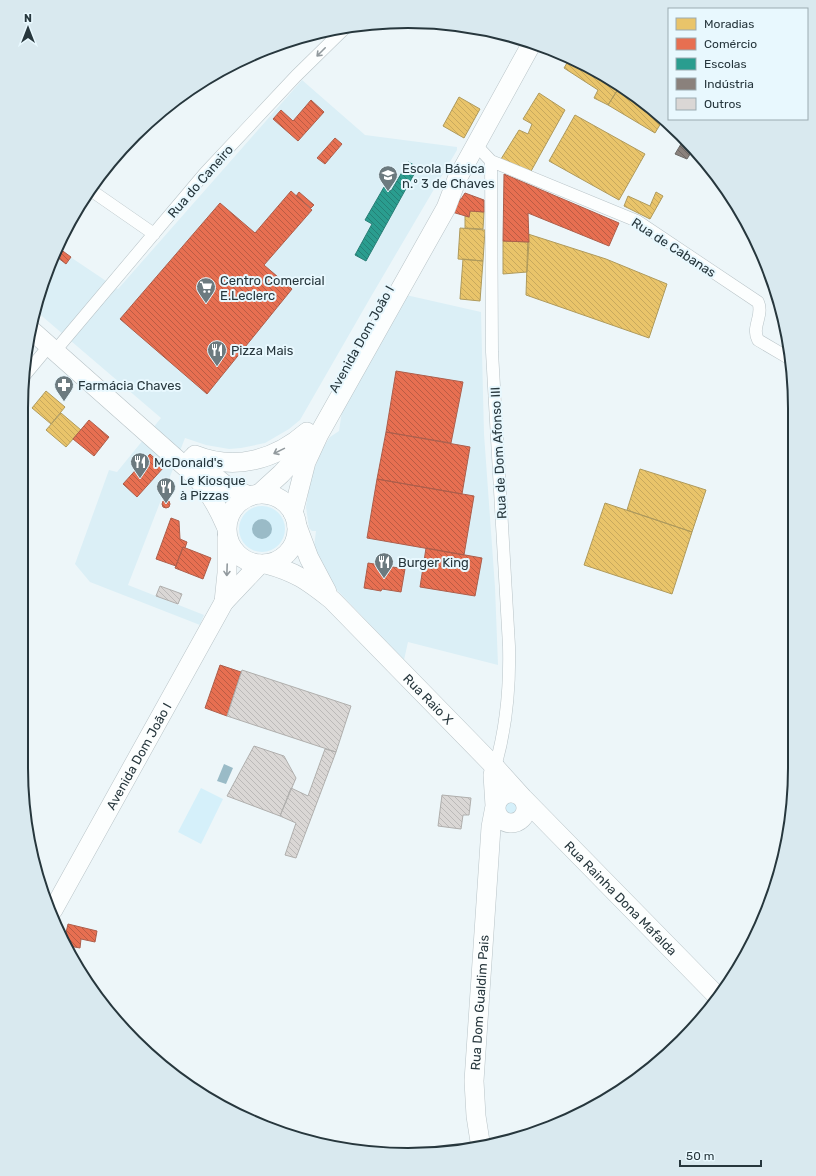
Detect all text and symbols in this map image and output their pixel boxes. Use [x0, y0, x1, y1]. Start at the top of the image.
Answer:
north arrow [8, 8, 48, 48]
legend [668, 8, 808, 120]
text: N [24, 12, 32, 25]
text: Moradias [704, 17, 754, 31]
text: Comércio [704, 37, 757, 51]
one-way arrow [316, 47, 326, 57]
text: Escolas [704, 57, 747, 71]
text: Indústria [704, 77, 754, 91]
text: Outros [704, 97, 742, 111]
street label: Rua do Caneiro [165, 142, 236, 221]
place label: Escola Básica n.º 3 de Chaves [402, 161, 495, 191]
school or university icon: Escola Básica n.º 3 de Chaves [377, 164, 399, 192]
street label: Rua de Cabanas [629, 215, 719, 280]
place label: Centro Comercial E.Leclerc [220, 273, 325, 303]
supermarket icon: Centro Comercial E.Leclerc [195, 276, 217, 304]
street label: Avenida Dom João I [326, 283, 397, 395]
restaurant icon: Pizza Mais [206, 339, 228, 367]
place label: Pizza Mais [231, 343, 294, 358]
pharmacy icon: Farmácia Chaves [53, 374, 75, 402]
place label: Farmácia Chaves [78, 378, 182, 393]
street label: Rua de Dom Afonso III [488, 387, 509, 519]
one-way arrow [273, 448, 285, 455]
restaurant icon: McDonald's [129, 451, 151, 479]
place label: McDonald's [154, 455, 223, 470]
place label: Le Kiosque à Pizzas [180, 473, 246, 503]
restaurant icon: Le Kiosque à Pizzas [155, 476, 177, 504]
restaurant icon: Burger King [373, 551, 395, 579]
place label: Burger King [398, 555, 469, 571]
one-way arrow [223, 563, 230, 576]
street label: Rua Raio X [400, 671, 456, 727]
street label: Avenida Dom João I [103, 700, 175, 812]
street label: Rua Rainha Dona Mafalda [561, 838, 680, 959]
street label: Rua Dom Gualdim Pais [468, 934, 492, 1071]
scale bar [680, 1142, 761, 1168]
text: 50 m [686, 1149, 714, 1163]

